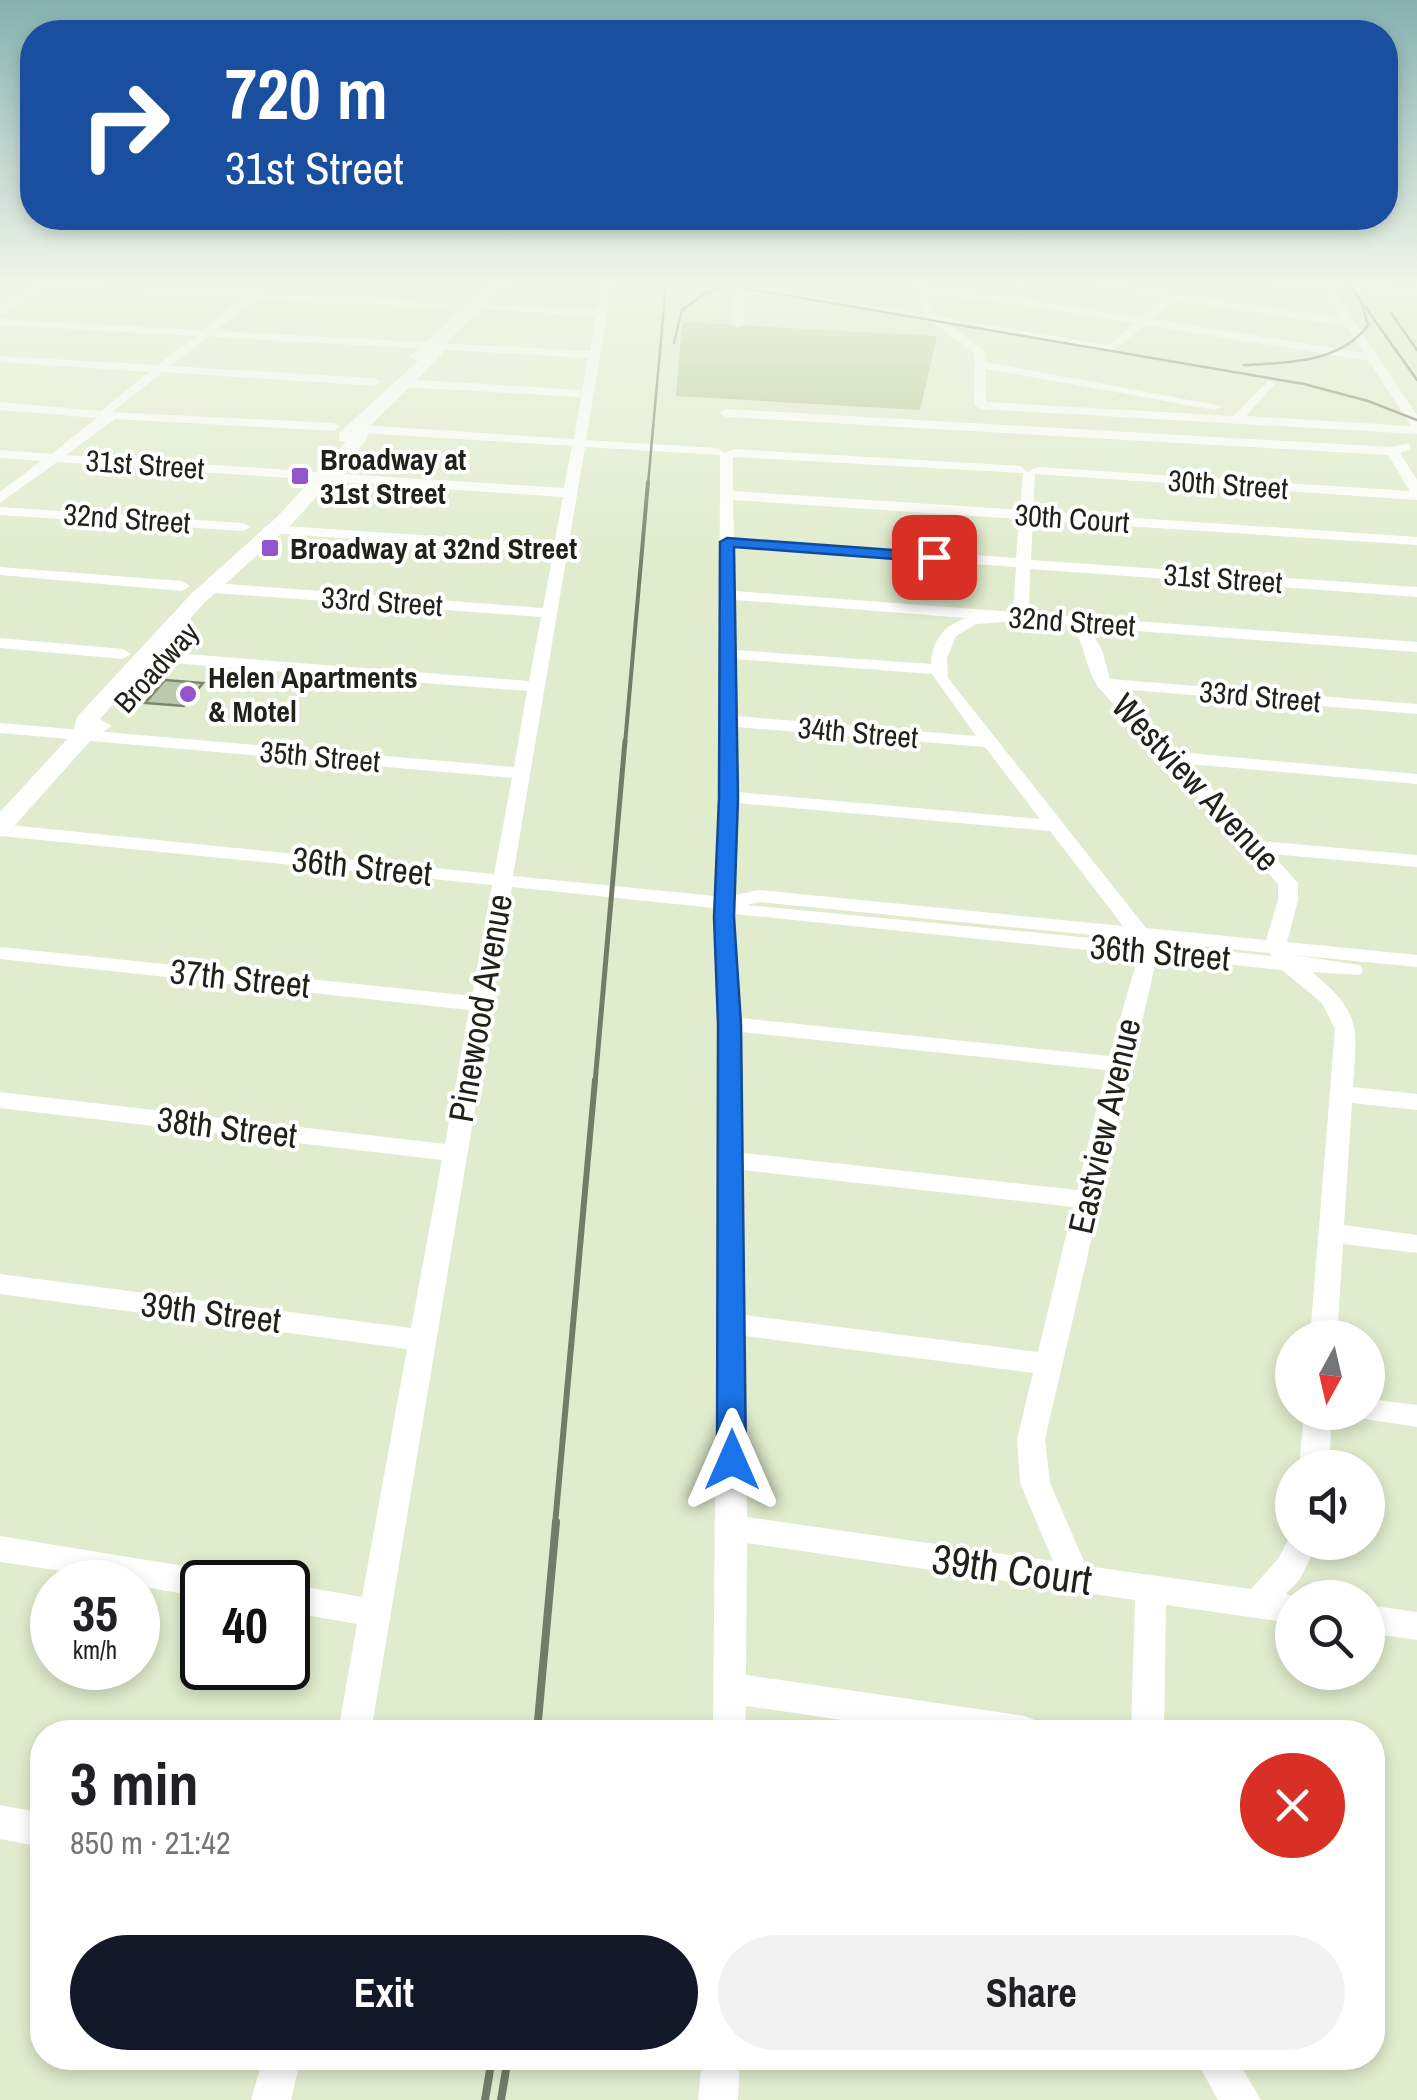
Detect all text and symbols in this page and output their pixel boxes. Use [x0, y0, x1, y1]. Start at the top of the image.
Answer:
text: 720 m [225, 47, 388, 141]
icon: right [60, 60, 190, 190]
text: 31st Street [225, 137, 403, 198]
place label: Broadway at 31st Street [320, 439, 466, 513]
street label: 31st Street [84, 440, 206, 488]
street label: 30th Street [1167, 460, 1290, 508]
marker: Broadway at 31st Street [289, 465, 311, 487]
street label: 32nd Street [62, 494, 192, 542]
street label: 30th Court [1013, 494, 1131, 542]
pin [892, 515, 977, 600]
place label: Broadway at 32nd Street [290, 528, 577, 568]
icon: arrive [907, 530, 962, 585]
marker: Broadway at 32nd Street [259, 537, 281, 559]
street label: 31st Street [1162, 554, 1284, 602]
street label: 33rd Street [320, 577, 444, 625]
street label: 32nd Street [1007, 597, 1137, 645]
street label: Broadway [105, 612, 208, 721]
place label: Helen Apartments & Motel [208, 657, 418, 731]
street label: 33rd Street [1198, 671, 1323, 721]
marker: Helen Apartments & Motel [177, 683, 199, 705]
street label: Westview Avenue [1101, 683, 1291, 881]
street label: 34th Street [796, 707, 920, 757]
street label: 35th Street [258, 731, 382, 781]
street label: 36th Street [290, 835, 434, 897]
street label: Pinewood Avenue [437, 890, 523, 1126]
street label: 36th Street [1088, 922, 1232, 982]
street label: 37th Street [168, 947, 312, 1009]
street label: Eastview Avenue [1056, 1014, 1152, 1238]
street label: 38th Street [154, 1095, 300, 1159]
street label: 39th Street [138, 1280, 284, 1344]
north arrow [1275, 1320, 1385, 1430]
map controls [1275, 1320, 1385, 1690]
position arrow [680, 1408, 784, 1512]
button: sound [1275, 1450, 1385, 1560]
street label: 39th Court [928, 1530, 1096, 1608]
speed limit sign: 40 [180, 1560, 310, 1690]
text: 35 [72, 1579, 118, 1647]
button: search [1275, 1580, 1385, 1690]
text: km/h [73, 1633, 117, 1667]
text: 3 min [70, 1743, 199, 1824]
button: close [1240, 1753, 1345, 1858]
text: 850 m · 21:42 [70, 1821, 230, 1864]
button: Exit [70, 1935, 698, 2050]
button: Share [718, 1935, 1345, 2050]

